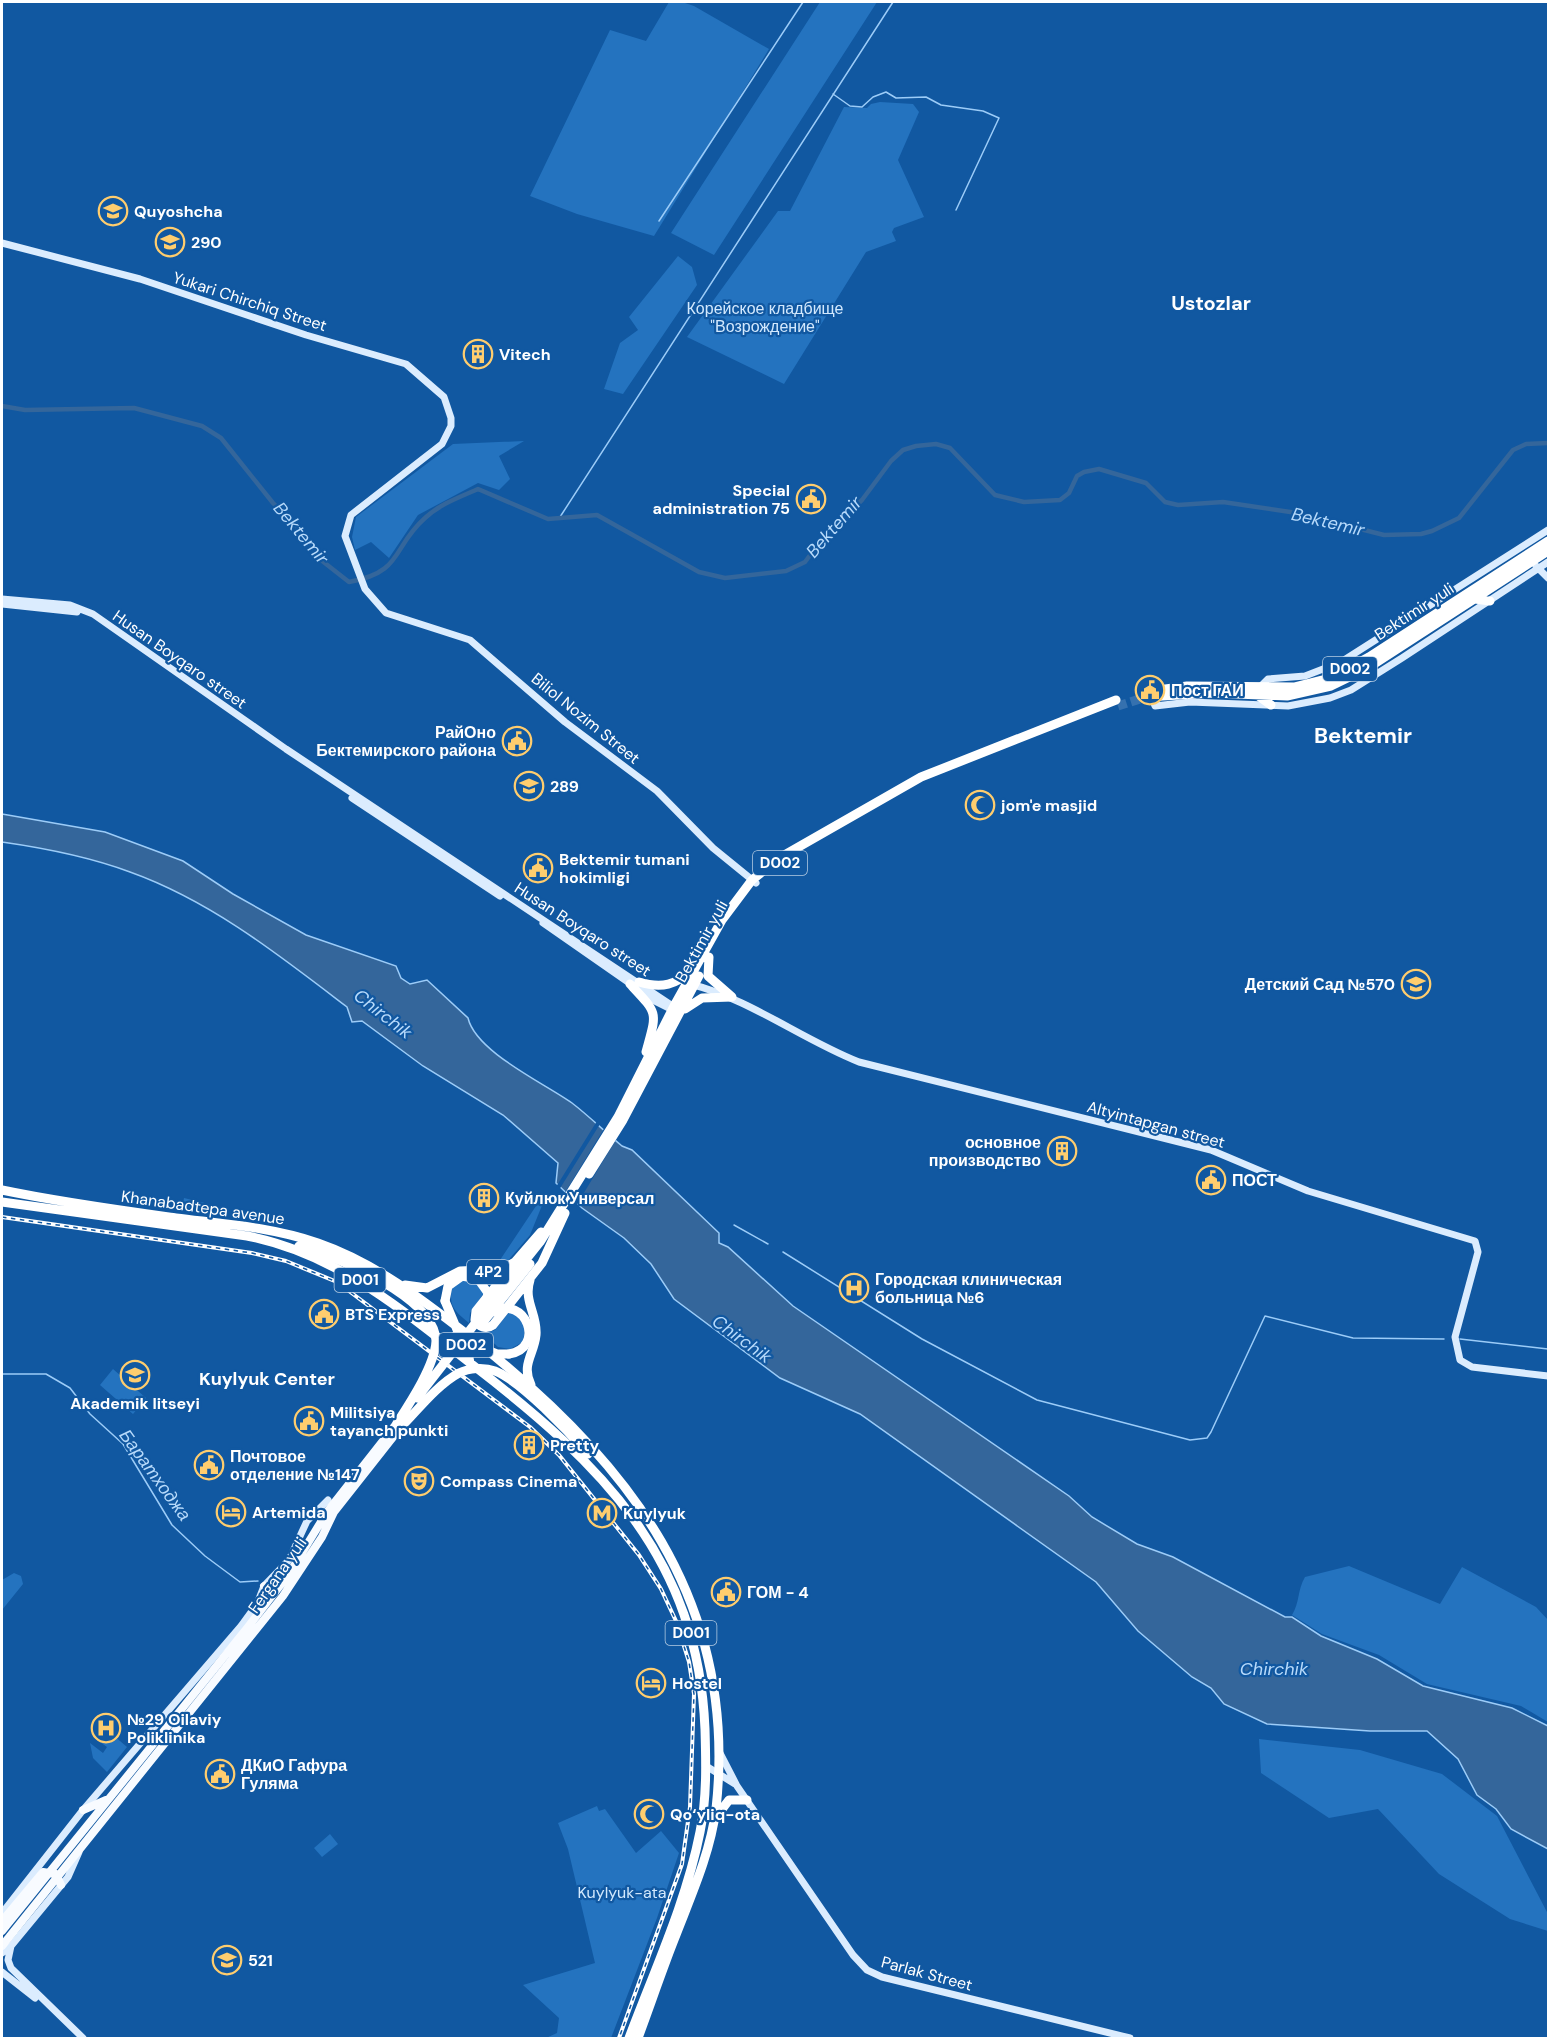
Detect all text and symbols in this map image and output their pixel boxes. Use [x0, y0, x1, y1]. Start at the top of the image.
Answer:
school or university icon: Quyoshcha [97, 195, 129, 227]
place label: Quyoshcha [134, 201, 223, 222]
school or university icon: 290 [154, 226, 186, 258]
place label: 290 [191, 232, 222, 253]
street label: Yukari Chirchiq Street [170, 267, 330, 336]
district label: Ustozlar [1171, 290, 1251, 316]
park label: Корейское кладбище "Возрождение" [687, 298, 844, 337]
building icon: Vitech [462, 338, 494, 370]
place label: Vitech [499, 344, 551, 365]
place label: Special administration 75 [653, 480, 790, 519]
public building icon: Special administration 75 [795, 483, 827, 515]
water label: Bektemir [801, 490, 868, 563]
water label: Bektemir [268, 497, 335, 570]
water label: Bektemir [1289, 502, 1368, 542]
street label: Bektimir yuli [1371, 578, 1458, 645]
street label: Husan Boyqaro street [109, 605, 251, 714]
road number: D002 [1323, 657, 1377, 681]
street label: Biliol Nozim Street [527, 668, 644, 769]
public building icon: Пост ГАИ [1134, 674, 1166, 706]
place label: Пост ГАИ [1171, 680, 1244, 701]
district label: Bektemir [1314, 721, 1412, 750]
place label: РайОно Бектемирского района [316, 722, 496, 761]
public building icon: РайОно Бектемирского района [501, 725, 533, 757]
school or university icon: 289 [513, 770, 545, 802]
place label: 289 [550, 776, 579, 797]
mosque icon: jom'e masjid [964, 789, 996, 821]
place label: jom'e masjid [1000, 795, 1097, 816]
place label: Bektemir tumani hokimligi [559, 849, 690, 888]
road number: D002 [753, 851, 807, 875]
public building icon: Bektemir tumani hokimligi [522, 852, 554, 884]
street label: Husan Boyqaro street [510, 877, 655, 981]
street label: Bektimir yuli [670, 897, 733, 986]
school or university icon: Детский Сад №570 [1400, 968, 1432, 1000]
place label: Детский Сад №570 [1245, 974, 1395, 995]
water label: Chirchik [349, 984, 418, 1045]
street label: Altyintapgan street [1085, 1096, 1227, 1153]
place label: основное производство [929, 1132, 1041, 1171]
building icon: основное производство [1046, 1135, 1078, 1167]
public building icon: ПОСТ [1195, 1164, 1227, 1196]
place label: ПОСТ [1232, 1170, 1277, 1191]
building icon: Куйлюк Универсал [468, 1182, 500, 1214]
street label: Khanabadtepa avenue [120, 1186, 286, 1229]
place label: Куйлюк Универсал [505, 1188, 654, 1209]
road number: 4P2 [467, 1260, 509, 1284]
road number: D001 [334, 1268, 386, 1292]
place label: Городская клиническая больница №6 [875, 1269, 1062, 1308]
hospital icon: Городская клиническая больница №6 [838, 1272, 870, 1304]
public building icon: BTS Express [308, 1298, 340, 1330]
place label: BTS Express [345, 1304, 440, 1325]
water label: Chirchik [707, 1309, 777, 1369]
road number: D002 [439, 1333, 493, 1357]
school or university icon: Akademik litseyi [119, 1359, 151, 1391]
district label: Kuylyuk Center [199, 1367, 335, 1391]
place label: Akademik litseyi [70, 1393, 200, 1414]
place label: Militsiya tayanch punkti [330, 1402, 448, 1441]
public building icon: Militsiya tayanch punkti [293, 1405, 325, 1437]
water label: Баратходжа [114, 1424, 196, 1526]
building icon: Pretty [513, 1429, 545, 1461]
place label: Pretty [550, 1435, 600, 1456]
place label: Почтовое отделение №147 [230, 1446, 360, 1485]
public building icon: Почтовое отделение №147 [193, 1449, 225, 1481]
theatre icon: Compass Cinema [403, 1465, 435, 1497]
place label: Compass Cinema [440, 1471, 577, 1492]
hotel icon: Artemida [215, 1496, 247, 1528]
metro station icon: Kuylyuk [586, 1497, 618, 1529]
place label: Artemida [252, 1502, 326, 1523]
place label: Kuylyuk [623, 1503, 687, 1524]
street label: Fergana yuli [243, 1533, 311, 1617]
public building icon: ГОМ - 4 [710, 1576, 742, 1608]
place label: ГОМ - 4 [747, 1582, 809, 1603]
road number: D001 [666, 1621, 716, 1645]
water label: Chirchik [1240, 1657, 1309, 1681]
hotel icon: Hostel [635, 1667, 667, 1699]
place label: Hostel [672, 1673, 722, 1694]
place label: №29 Oilaviy Poliklinika [127, 1709, 222, 1748]
hospital icon: №29 Oilaviy Poliklinika [90, 1712, 122, 1744]
place label: ДКиО Гафура Гуляма [241, 1755, 347, 1794]
public building icon: ДКиО Гафура Гуляма [204, 1758, 236, 1790]
mosque icon: Qo‘yliq-ota [633, 1798, 665, 1830]
place label: Qo‘yliq-ota [670, 1804, 760, 1825]
park label: Kuylyuk-ata [578, 1882, 666, 1903]
school or university icon: 521 [211, 1944, 243, 1976]
place label: 521 [248, 1950, 273, 1971]
street label: Parlak Street [879, 1951, 975, 1996]

